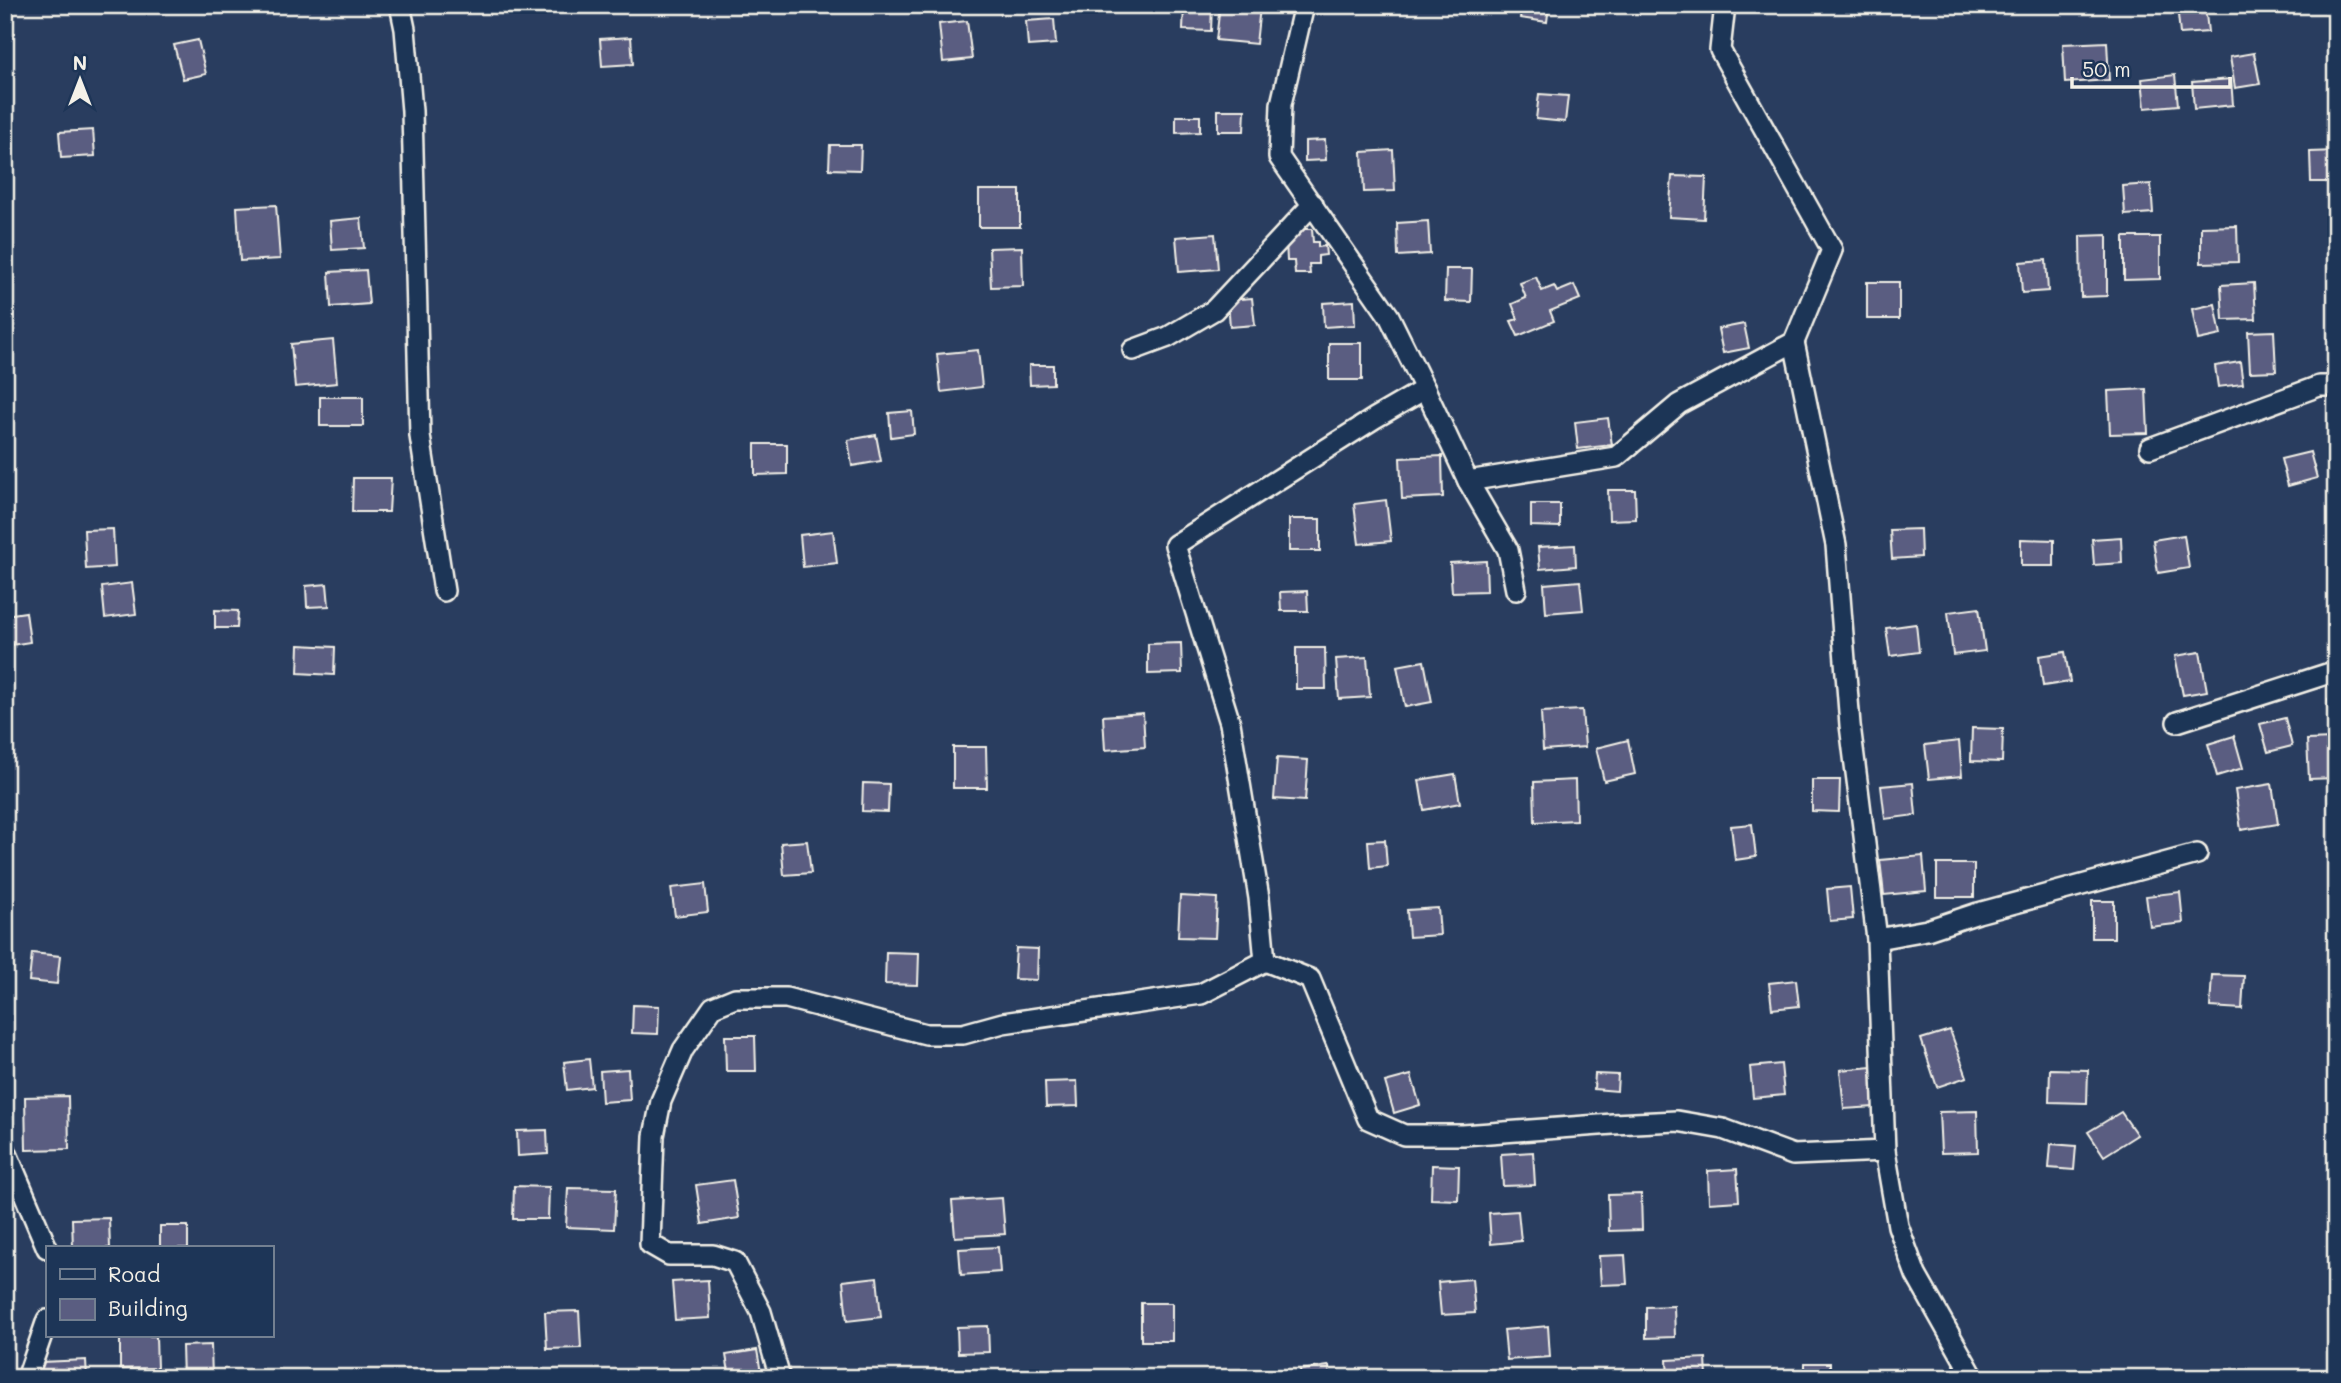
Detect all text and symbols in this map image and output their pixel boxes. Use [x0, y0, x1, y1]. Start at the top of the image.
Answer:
north arrow [46, 46, 116, 116]
scale bar [2072, 46, 2229, 90]
text: N [73, 50, 87, 75]
text: 50 m [2082, 55, 2131, 82]
legend [46, 1246, 273, 1338]
text: Road [108, 1260, 160, 1287]
text: Building [108, 1294, 188, 1321]

